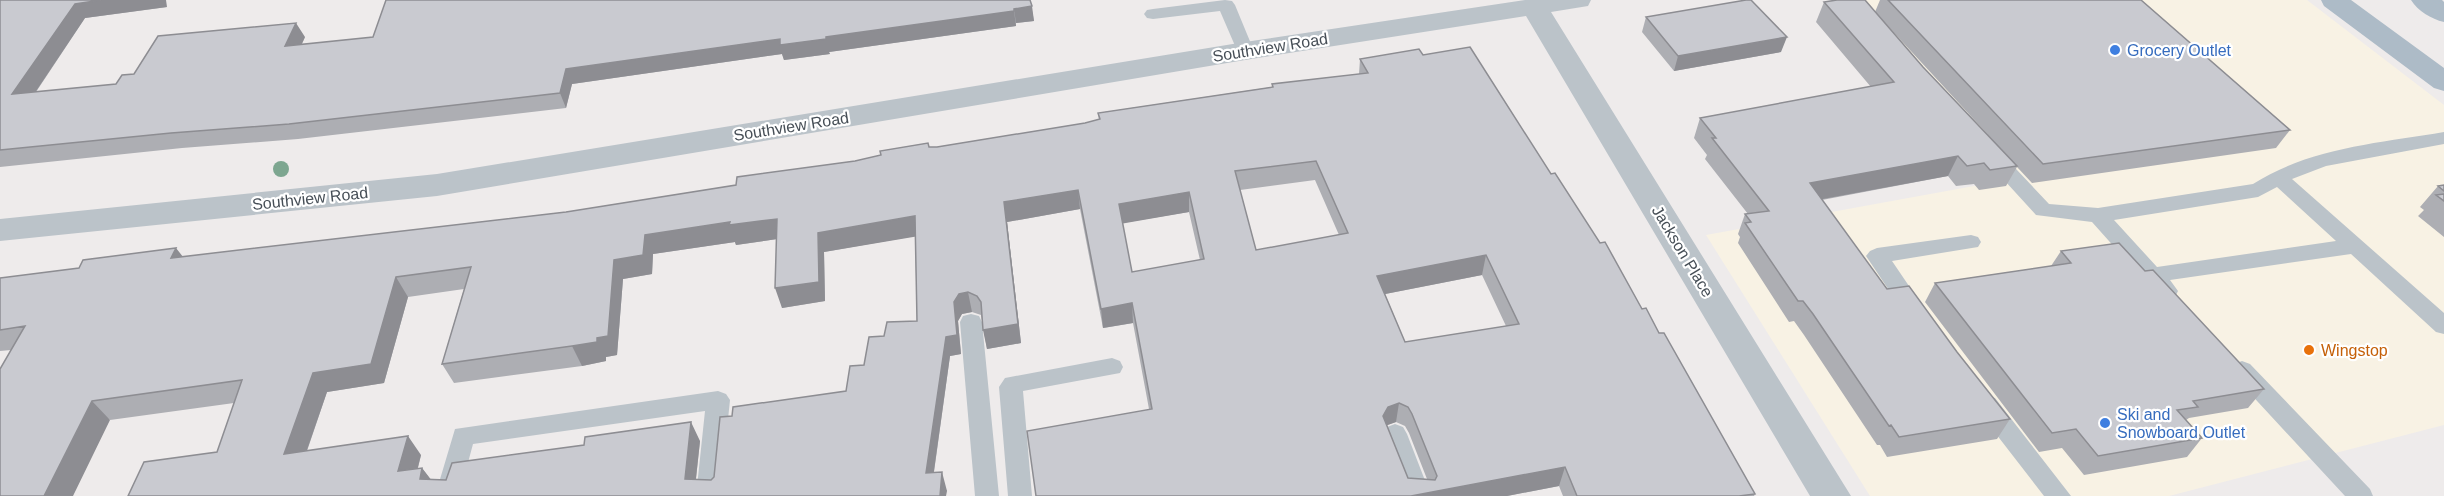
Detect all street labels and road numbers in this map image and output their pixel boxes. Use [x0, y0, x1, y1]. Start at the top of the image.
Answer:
street label: Southview Road [1211, 30, 1329, 65]
street label: Southview Road [732, 109, 850, 144]
street label: Southview Road [251, 184, 369, 213]
street label: Jackson Place [1649, 203, 1716, 300]

